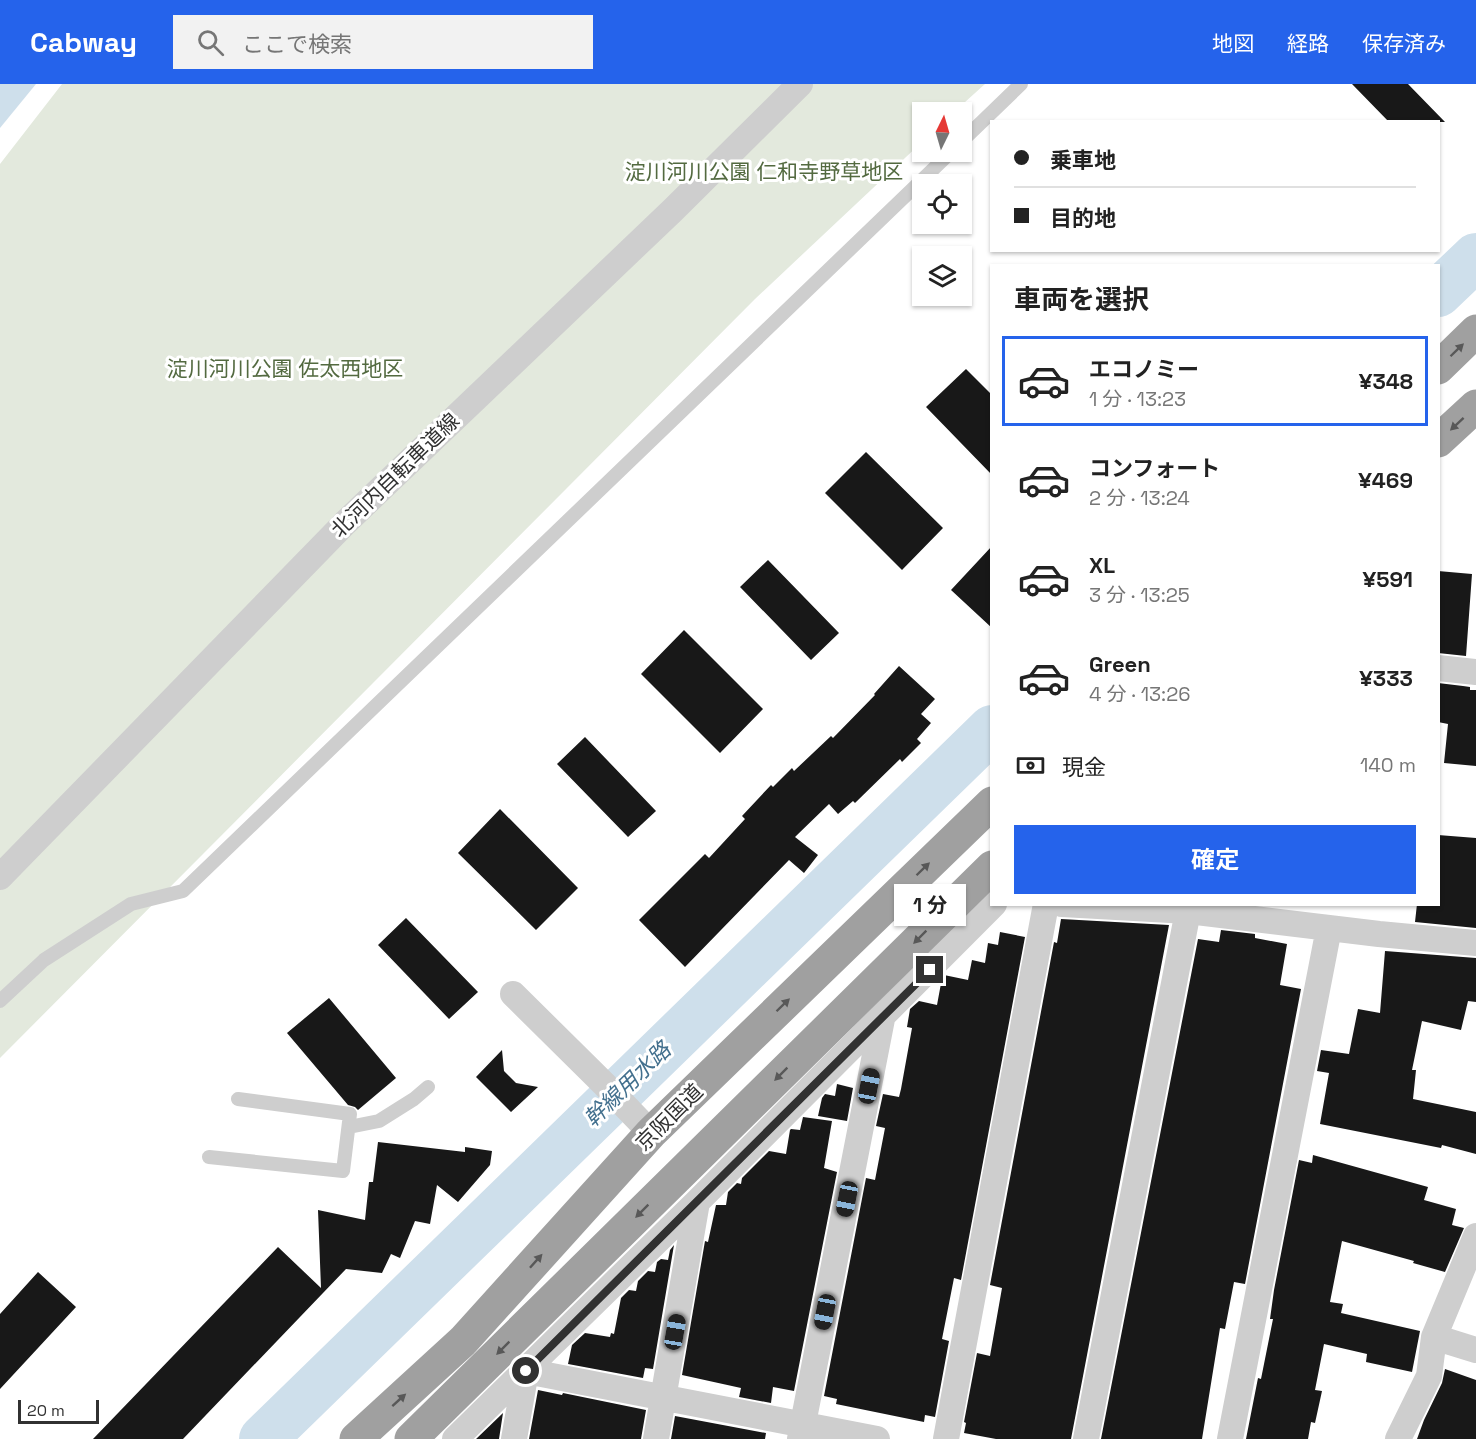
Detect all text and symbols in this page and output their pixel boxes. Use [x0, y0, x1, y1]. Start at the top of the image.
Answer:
search box [173, 15, 593, 69]
text: Cabway [30, 24, 137, 60]
icon: search [194, 26, 227, 59]
text: ここで検索 [242, 30, 352, 58]
text: 地図 [1212, 30, 1254, 57]
text: 経路 [1287, 30, 1329, 57]
text: 保存済み [1362, 30, 1446, 57]
north arrow [912, 102, 972, 162]
map controls [912, 102, 972, 306]
text: 乗車地 [1050, 146, 1116, 174]
park label: 淀川河川公園 仁和寺野草地区 [625, 158, 903, 185]
button: locate [912, 174, 972, 234]
text: 目的地 [1050, 204, 1116, 232]
button: layers [912, 246, 972, 306]
text: 車両を選択 [1014, 282, 1149, 317]
one-way arrow [1450, 343, 1465, 357]
icon: car [1017, 354, 1071, 408]
park label: 淀川河川公園 佐太西地区 [167, 355, 403, 382]
text: エコノミー [1089, 355, 1199, 383]
text: ¥348 [1359, 367, 1413, 395]
text: 1 分 · 13:23 [1089, 386, 1186, 412]
street label: 北河内自転車道線 [325, 407, 465, 543]
one-way arrow [1450, 417, 1465, 431]
icon: car [1017, 453, 1071, 507]
text: コンフォート [1089, 454, 1220, 482]
text: ¥469 [1358, 466, 1413, 494]
text: 2 分 · 13:24 [1089, 485, 1190, 511]
text: XL [1089, 551, 1115, 579]
icon: car [1017, 552, 1071, 606]
text: ¥591 [1363, 565, 1413, 593]
text: 3 分 · 13:25 [1089, 582, 1190, 608]
text: Green [1089, 650, 1151, 678]
icon: car [1017, 651, 1071, 705]
text: ¥333 [1359, 664, 1413, 692]
text: 4 分 · 13:26 [1089, 681, 1190, 707]
icon: cash [1014, 749, 1047, 782]
text: 140 m [1360, 752, 1416, 778]
text: 現金 [1062, 753, 1106, 781]
button: 確定 [1014, 825, 1416, 894]
one-way arrow [916, 862, 931, 876]
callout: 1 分 [894, 883, 966, 925]
text: 1 分 [913, 892, 947, 918]
one-way arrow [913, 930, 927, 944]
route end [916, 956, 943, 983]
one-way arrow [776, 998, 791, 1012]
water label: 幹線用水路 [578, 1034, 678, 1132]
one-way arrow [775, 1067, 789, 1081]
car [857, 1067, 881, 1105]
street label: 京阪国道 [630, 1078, 708, 1156]
car [835, 1180, 859, 1218]
one-way arrow [636, 1204, 650, 1218]
one-way arrow [529, 1253, 543, 1268]
car [813, 1293, 837, 1331]
car [663, 1313, 687, 1351]
one-way arrow [497, 1341, 511, 1355]
route start [512, 1357, 539, 1384]
one-way arrow [392, 1393, 406, 1407]
scale bar [18, 1397, 99, 1424]
text: 20 m [27, 1400, 65, 1421]

